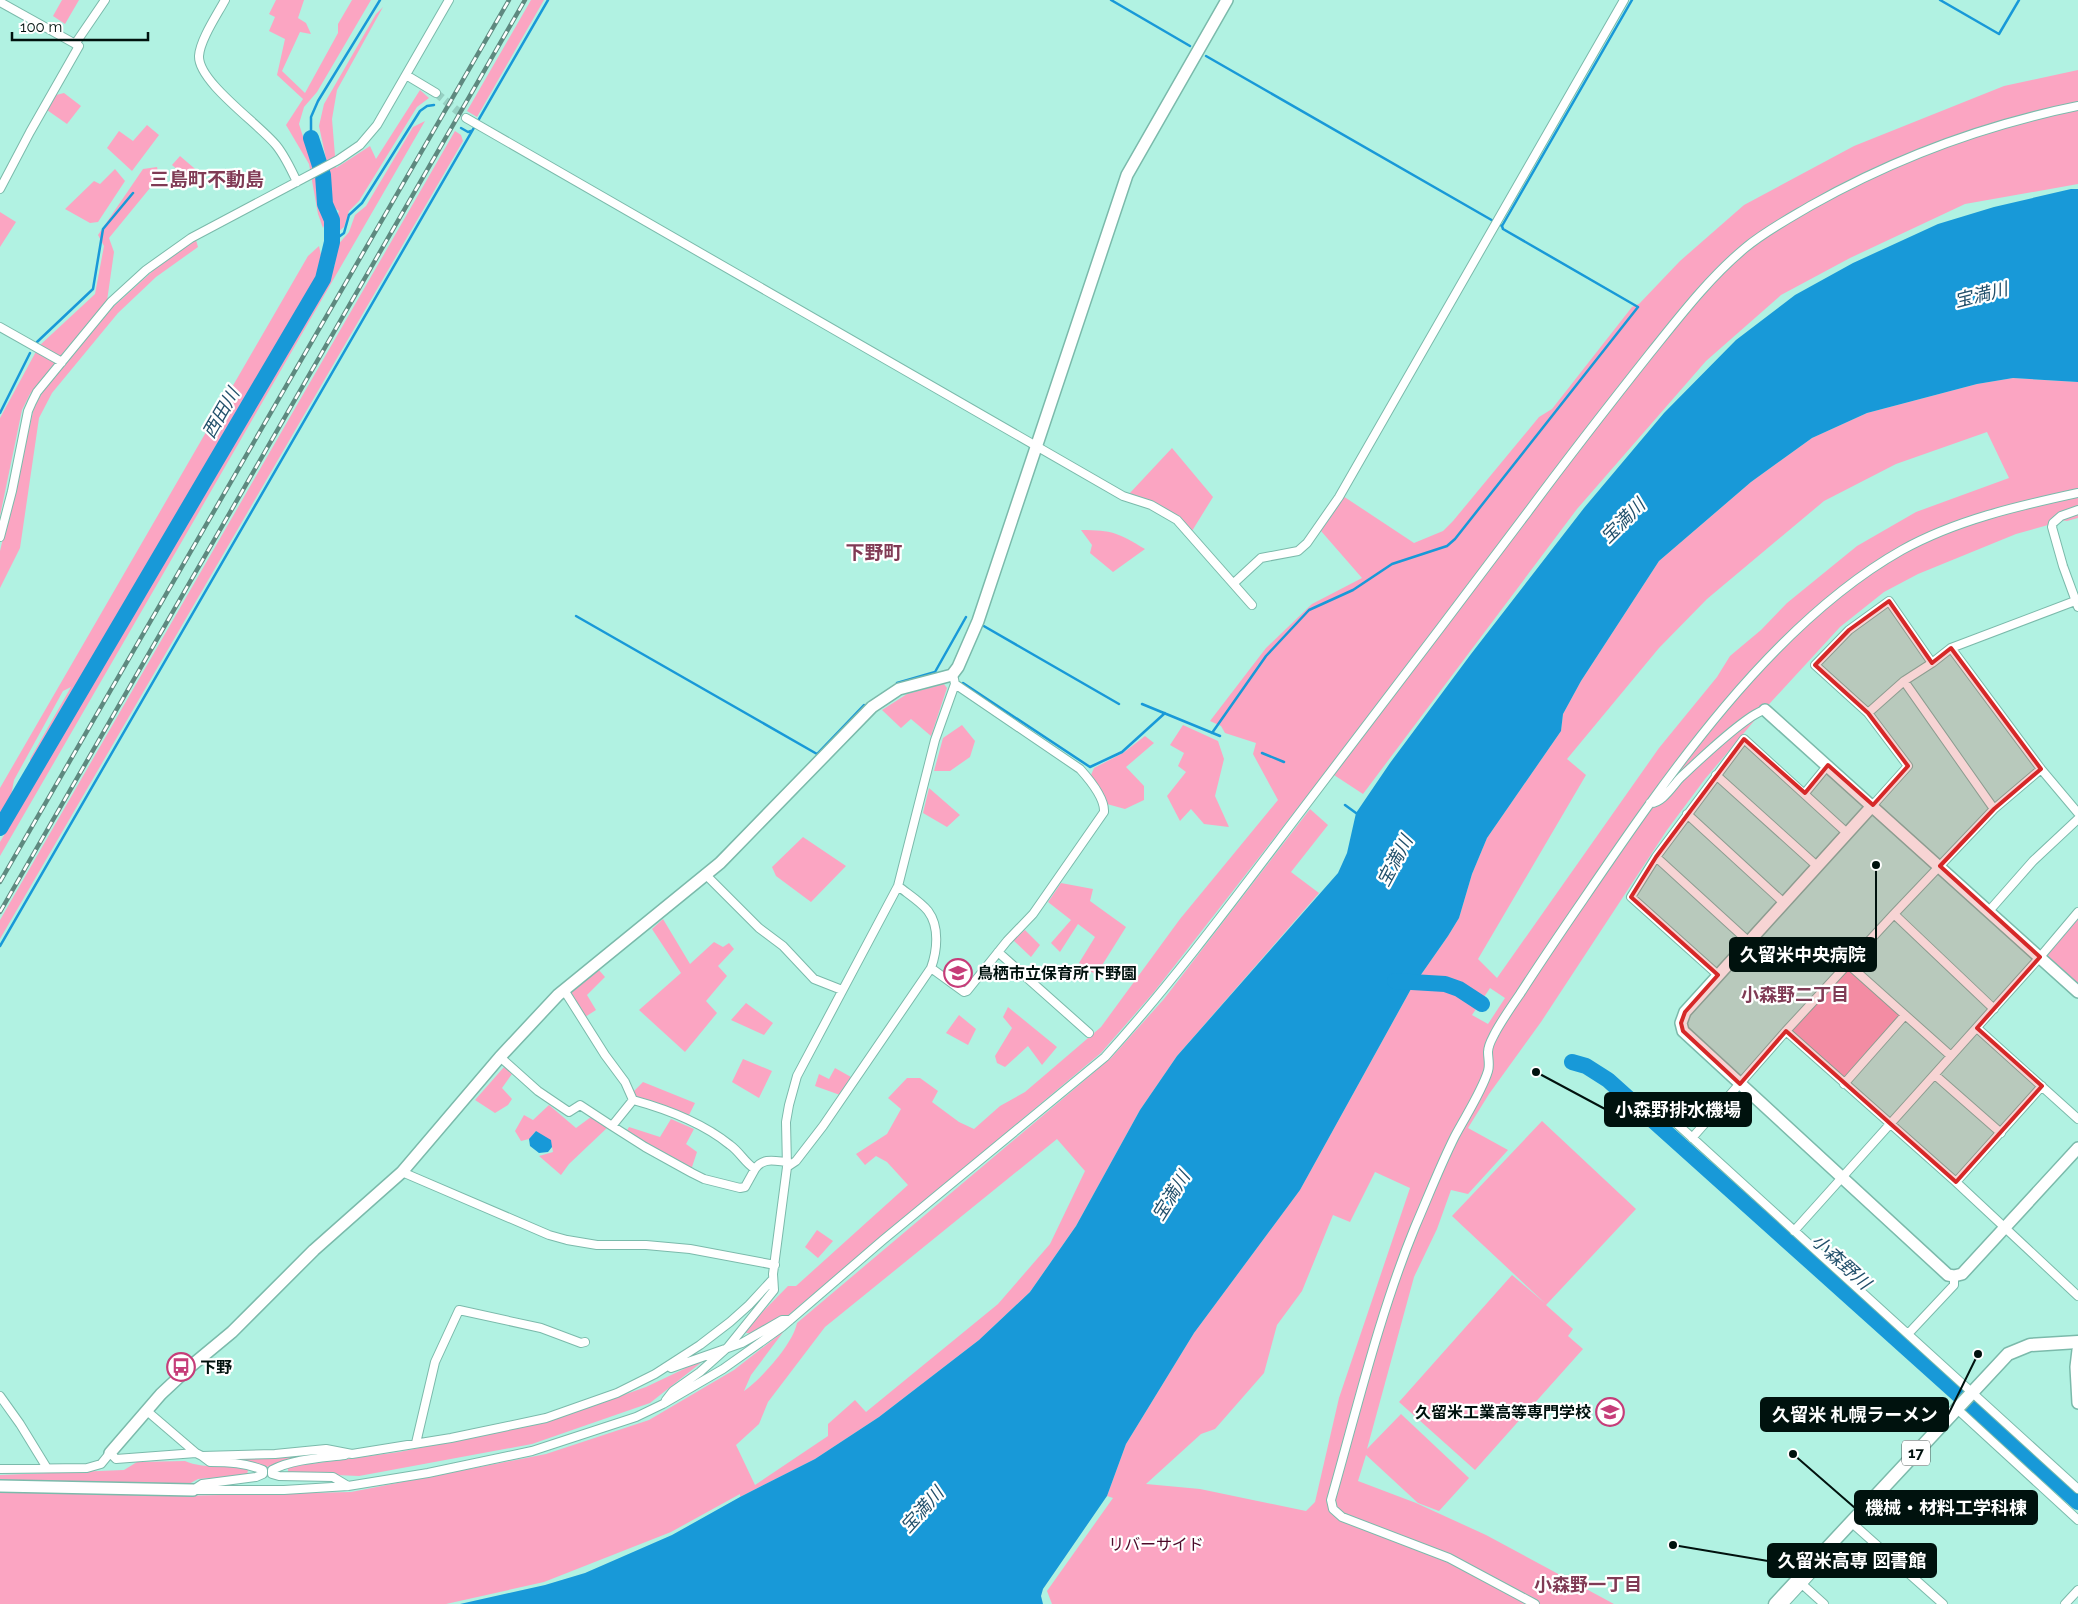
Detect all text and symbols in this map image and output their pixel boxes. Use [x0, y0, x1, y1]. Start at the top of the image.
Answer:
scale bar [12, 10, 149, 42]
text: 100 m [20, 18, 62, 36]
district label: 三島町不動島 [150, 168, 264, 190]
water label: 宝満川 [1952, 277, 2012, 311]
water label: 西田川 [198, 382, 244, 441]
water label: 宝満川 [1596, 493, 1651, 547]
district label: 下野町 [845, 541, 903, 563]
water label: 宝満川 [1373, 830, 1417, 890]
callout: 久留米中央病院 [1730, 938, 1876, 971]
text: 久留米中央病院 [1740, 944, 1866, 965]
school or university icon: 鳥栖市立保育所下野園 [943, 958, 973, 988]
place label: 鳥栖市立保育所下野園 [977, 964, 1137, 983]
district label: 小森野二丁目 [1741, 984, 1849, 1005]
callout: 小森野排水機場 [1605, 1093, 1751, 1126]
text: 小森野排水機場 [1615, 1099, 1741, 1120]
water label: 宝満川 [1147, 1166, 1195, 1224]
water label: 小森野川 [1808, 1230, 1877, 1295]
bus stop icon: 下野 [166, 1352, 196, 1382]
place label: 下野 [200, 1358, 232, 1377]
school or university icon: 久留米工業高等専門学校 [1595, 1397, 1625, 1427]
callout: 久留米 札幌ラーメン [1761, 1398, 1948, 1431]
place label: 久留米工業高等専門学校 [1415, 1403, 1591, 1422]
text: 久留米 札幌ラーメン [1772, 1404, 1938, 1425]
road number: 17 [1902, 1440, 1930, 1466]
water label: 宝満川 [896, 1481, 949, 1537]
callout: 機械・材料工学科棟 [1855, 1491, 2037, 1524]
text: 機械・材料工学科棟 [1865, 1497, 2027, 1518]
park label: リバーサイド [1108, 1535, 1204, 1554]
callout: 久留米高専 図書館 [1768, 1544, 1936, 1577]
text: 久留米高専 図書館 [1778, 1550, 1926, 1571]
district label: 小森野一丁目 [1534, 1574, 1642, 1595]

